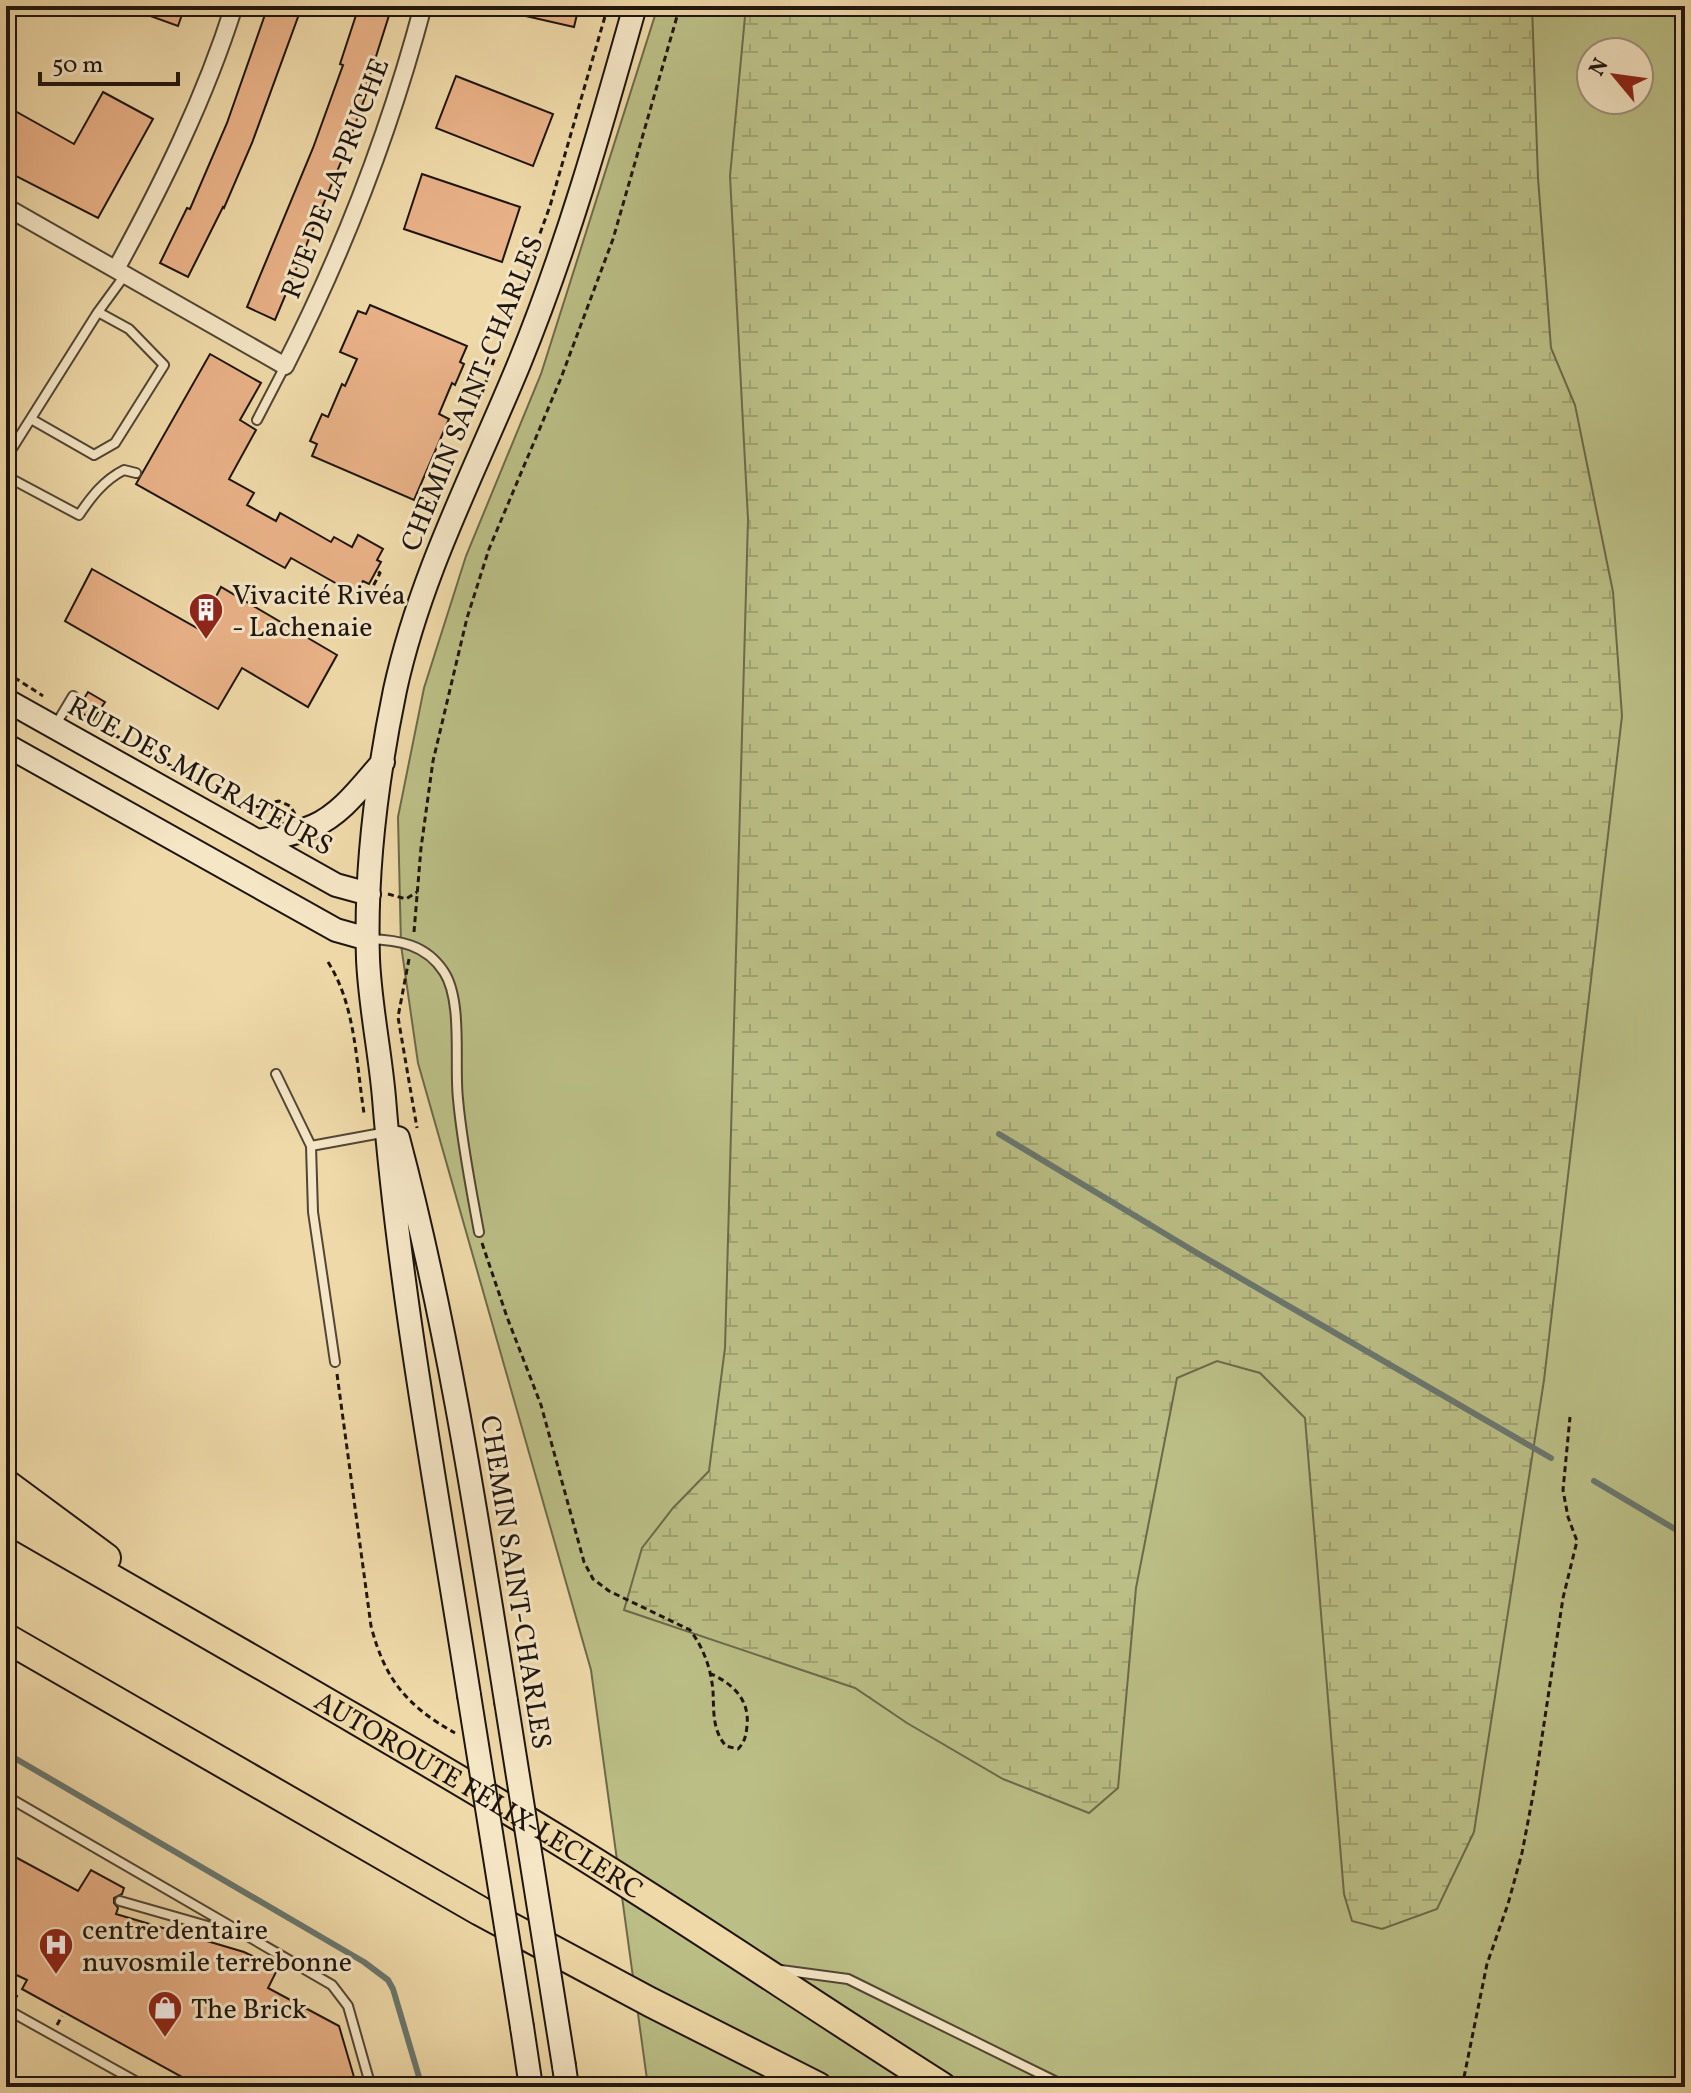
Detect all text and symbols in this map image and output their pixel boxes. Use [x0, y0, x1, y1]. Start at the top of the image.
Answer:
scale bar [40, 36, 178, 86]
north arrow [1575, 36, 1655, 116]
text: 50 m [52, 49, 104, 83]
street label: RUE DE LA PRUCHE [272, 53, 400, 305]
text: N [1582, 53, 1617, 82]
street label: CHEMIN SAINT-CHARLES [392, 230, 555, 557]
place label: Vivacité Rivéa - Lachenaie [232, 577, 406, 648]
building icon: Vivacité Rivéa - Lachenaie [187, 591, 225, 641]
street label: RUE DES MIGRATEURS [60, 688, 340, 867]
street label: CHEMIN SAINT-CHARLES [469, 1413, 560, 1752]
street label: AUTOROUTE FÉLIX-LECLERC [307, 1683, 650, 1910]
place label: centre dentaire nuvosmile terrebonne [82, 1912, 352, 1983]
hospital icon: centre dentaire nuvosmile terrebonne [37, 1926, 75, 1976]
shop icon: The Brick [146, 1989, 184, 2039]
place label: The Brick [191, 1991, 307, 2030]

